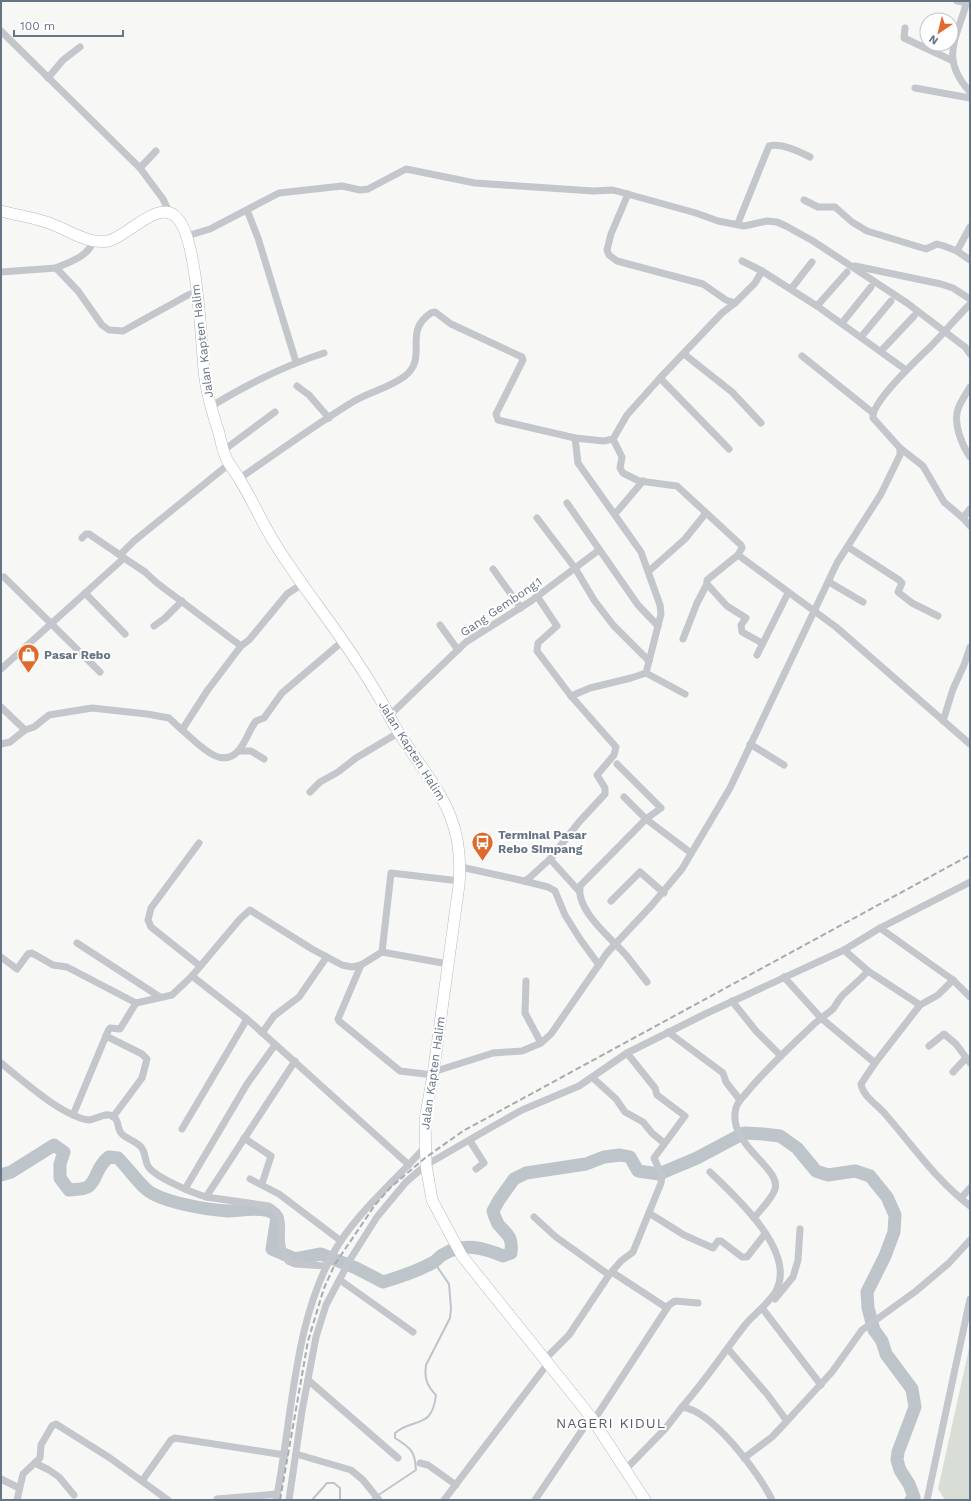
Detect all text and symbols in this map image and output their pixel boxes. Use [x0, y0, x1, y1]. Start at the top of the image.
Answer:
scale bar [14, 12, 123, 38]
north arrow [919, 12, 959, 52]
text: 100 m [20, 19, 55, 33]
text: N [926, 32, 941, 47]
street label: Jalan Kapten Halim [188, 283, 216, 399]
street label: Gang Gembong.1 [458, 575, 544, 639]
shop icon: Pasar Rebo [15, 642, 41, 675]
place label: Pasar Rebo [44, 648, 111, 662]
street label: Jalan Kapten Halim [376, 699, 448, 803]
place label: Terminal Pasar Rebo Simpang [498, 828, 588, 856]
bus stop icon: Terminal Pasar Rebo Simpang [470, 829, 496, 862]
street label: Jalan Kapten Halim [418, 1015, 448, 1131]
district label: NAGERI KIDUL [556, 1415, 666, 1431]

